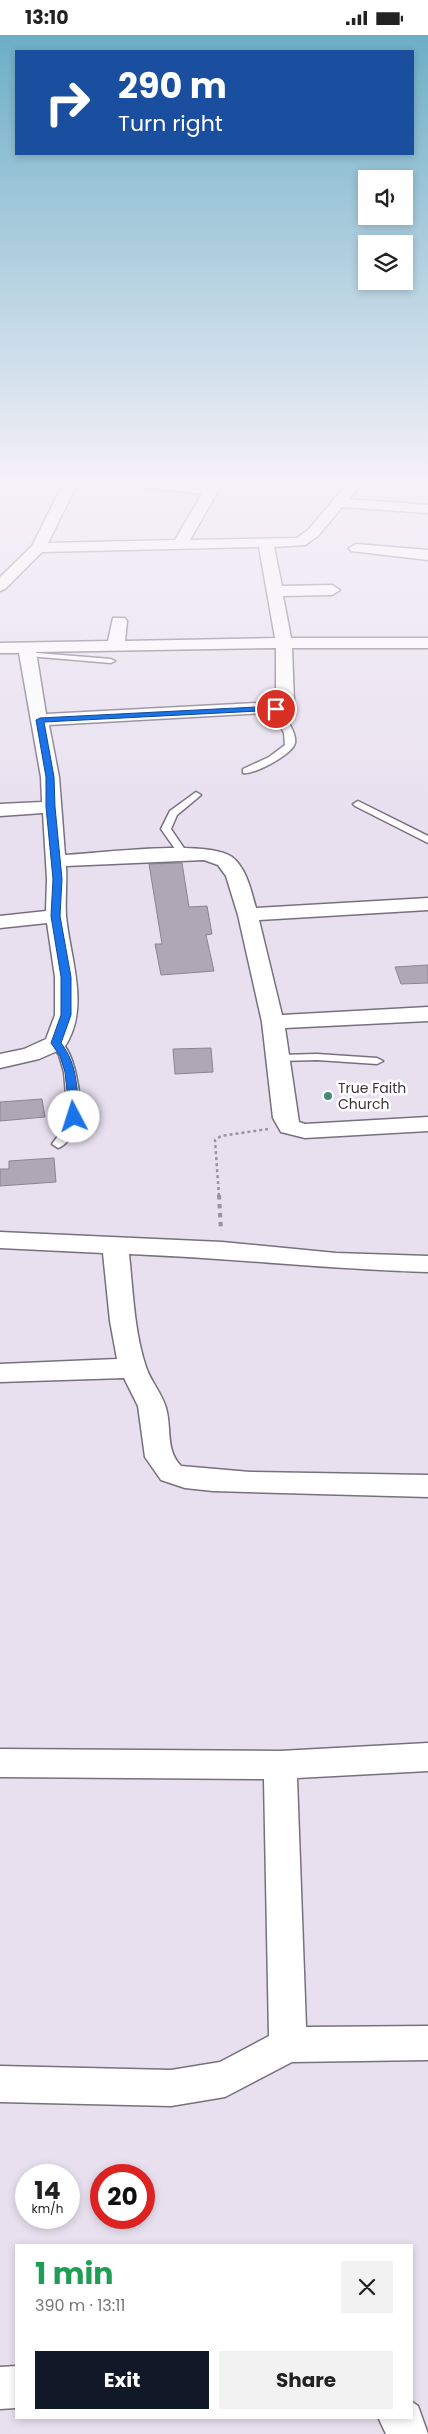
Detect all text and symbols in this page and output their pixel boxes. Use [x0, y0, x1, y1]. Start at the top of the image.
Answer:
text: 13:10 [25, 4, 69, 31]
text: 290 m [118, 61, 227, 110]
icon: right [35, 70, 100, 135]
text: Turn right [118, 108, 223, 139]
map controls [358, 170, 413, 290]
button: sound [358, 170, 413, 225]
button: layers [358, 235, 413, 290]
pin [255, 688, 297, 730]
icon: arrive [262, 695, 290, 723]
place label: True Faith Church [338, 1078, 406, 1114]
position arrow [47, 1090, 99, 1142]
marker: True Faith Church [322, 1090, 334, 1102]
speed limit sign: 20 [90, 2164, 155, 2229]
text: 14 [34, 2173, 61, 2208]
text: km/h [32, 2200, 63, 2217]
text: 1 min [35, 2252, 113, 2295]
button: close [341, 2261, 393, 2313]
text: 390 m · 13:11 [35, 2294, 125, 2317]
button: Exit [35, 2351, 209, 2409]
button: Share [219, 2351, 393, 2409]

